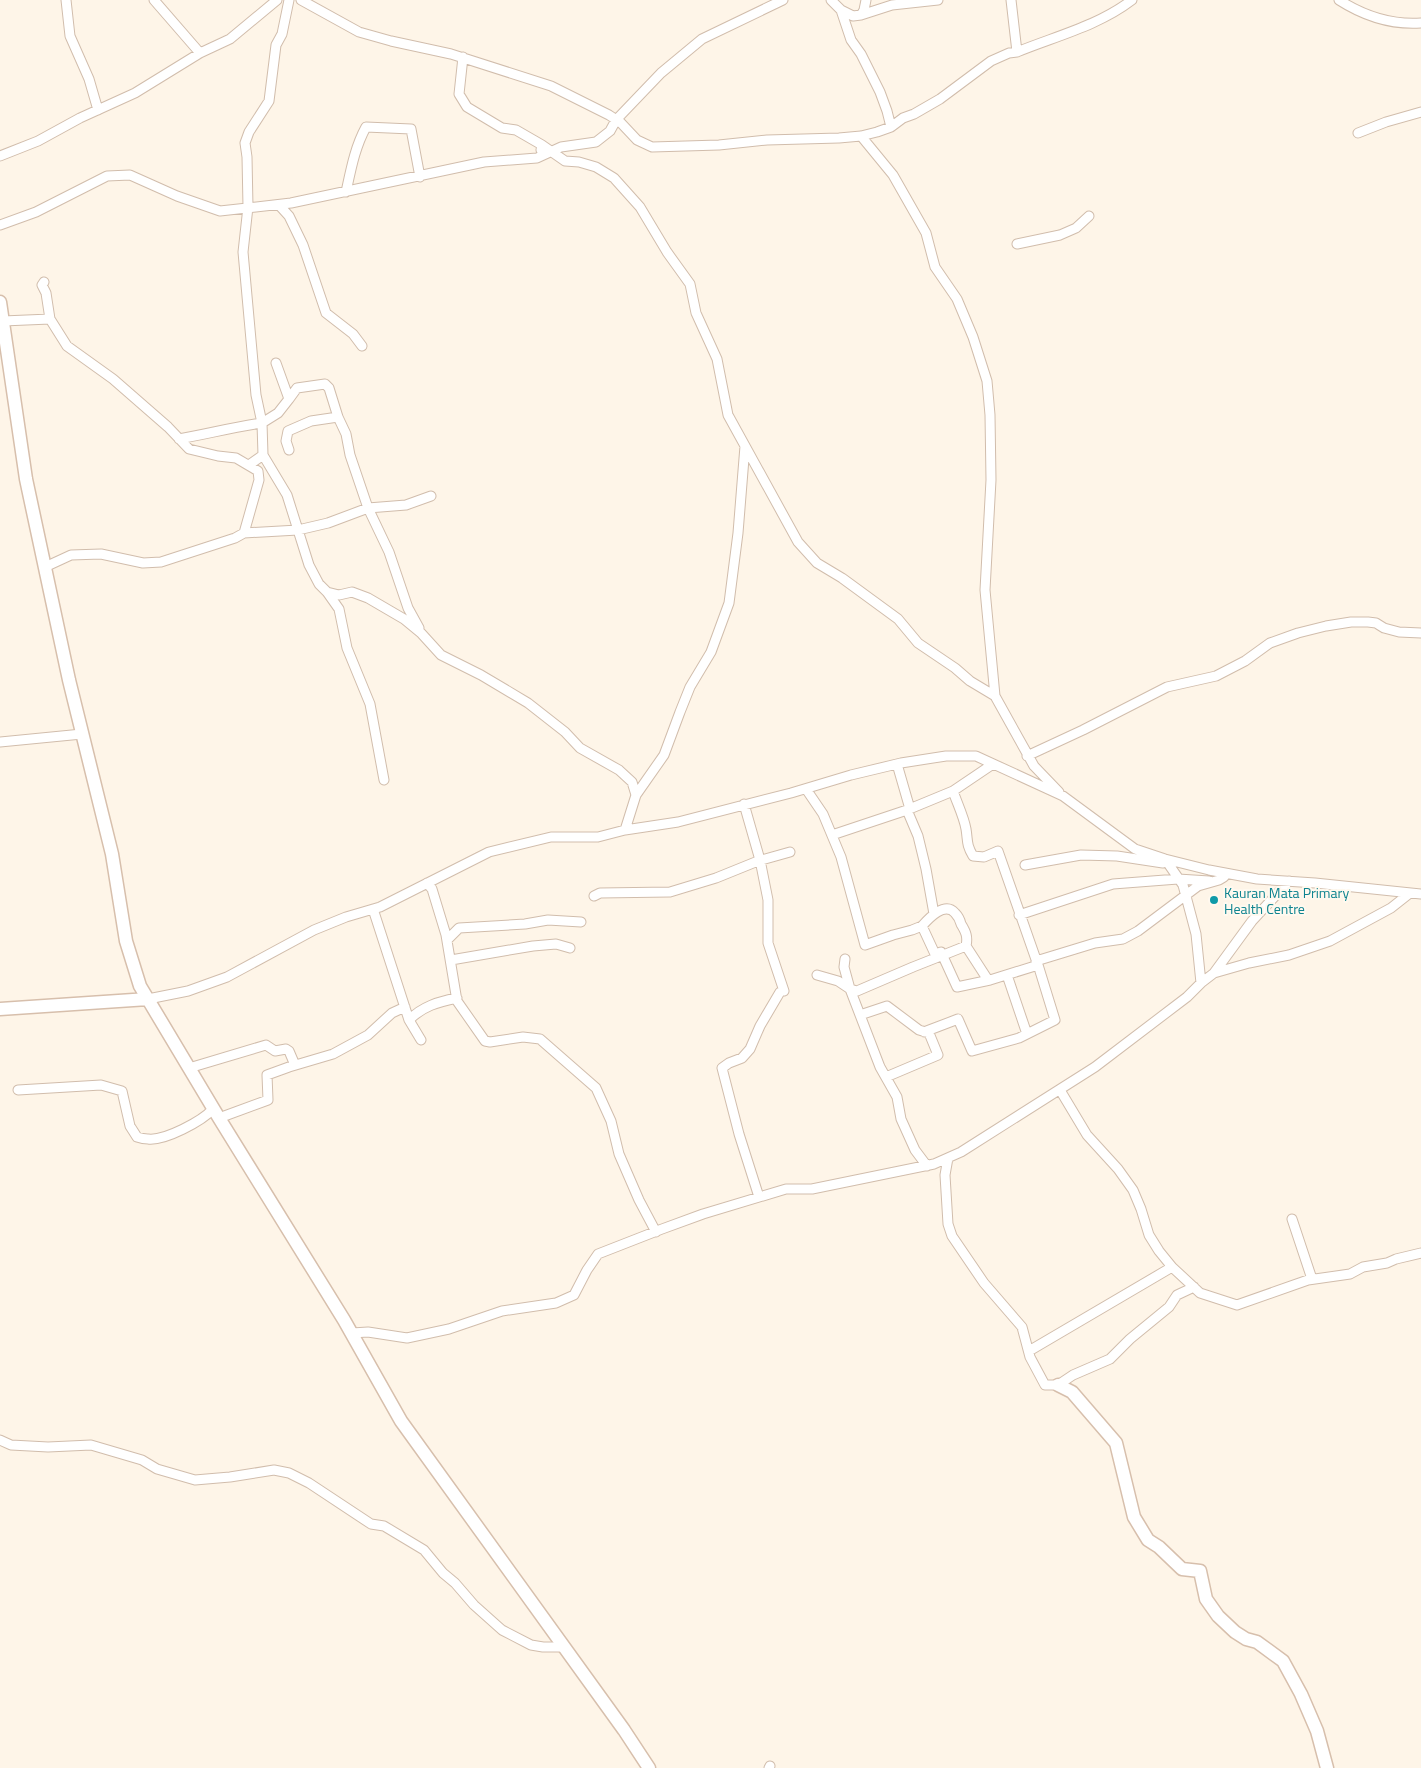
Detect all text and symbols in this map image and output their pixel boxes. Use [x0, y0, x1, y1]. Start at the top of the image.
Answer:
place label: Kauran Mata Primary Health Centre [1224, 882, 1349, 919]
marker: Kauran Mata Primary Health Centre [1208, 894, 1220, 906]

